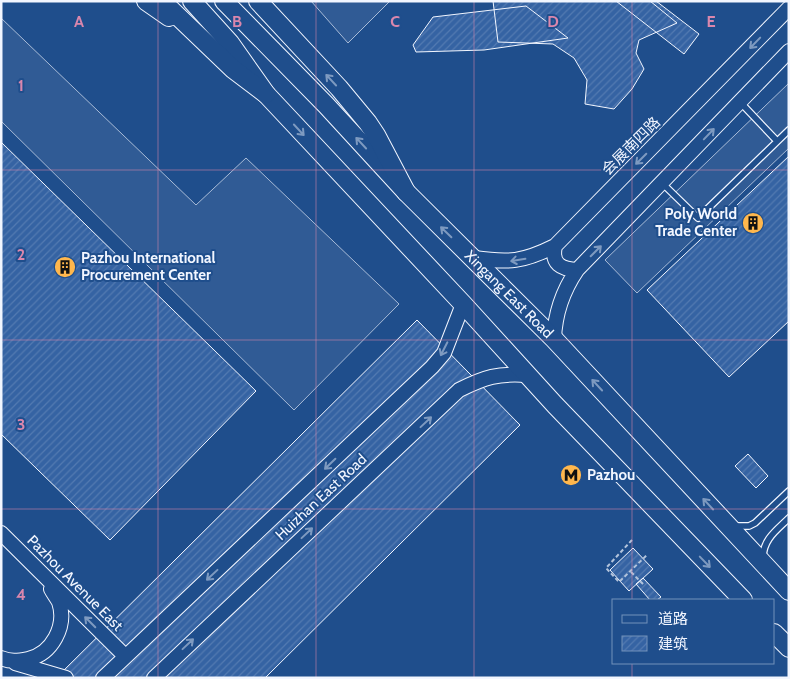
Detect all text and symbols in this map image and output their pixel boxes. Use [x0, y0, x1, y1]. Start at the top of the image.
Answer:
text: A [74, 12, 84, 31]
text: B [232, 12, 242, 31]
text: C [390, 12, 400, 31]
text: D [547, 12, 559, 31]
text: E [706, 12, 716, 31]
one-way arrow [749, 37, 761, 49]
one-way arrow [325, 73, 337, 86]
text: 1 [18, 76, 24, 95]
street label: 会展南四路 [598, 113, 664, 179]
one-way arrow [293, 123, 305, 136]
one-way arrow [703, 128, 715, 141]
one-way arrow [356, 137, 367, 150]
one-way arrow [635, 153, 647, 165]
place label: Poly World Trade Center [655, 205, 737, 240]
building icon: Poly World Trade Center [741, 211, 765, 235]
one-way arrow [440, 226, 453, 238]
text: 2 [17, 245, 25, 264]
one-way arrow [590, 245, 602, 257]
street label: Xingang East Road [461, 246, 557, 342]
place label: Pazhou International Procurement Center [81, 249, 216, 284]
building icon: Pazhou International Procurement Center [53, 255, 77, 279]
one-way arrow [510, 255, 526, 265]
one-way arrow [439, 341, 448, 356]
one-way arrow [591, 379, 603, 392]
text: 3 [17, 415, 25, 434]
one-way arrow [419, 416, 432, 428]
street label: Huizhan East Road [272, 450, 370, 544]
one-way arrow [324, 458, 337, 470]
metro station icon: Pazhou [559, 463, 583, 487]
place label: Pazhou [587, 466, 635, 484]
one-way arrow [702, 497, 714, 510]
one-way arrow [301, 527, 314, 539]
street label: Pazhou Avenue East [23, 531, 127, 635]
one-way arrow [699, 555, 711, 567]
one-way arrow [205, 569, 218, 581]
text: 4 [16, 585, 26, 604]
legend [612, 599, 775, 664]
text: 道路 [658, 610, 688, 628]
one-way arrow [84, 616, 97, 628]
text: 建筑 [658, 635, 688, 653]
one-way arrow [182, 638, 195, 650]

